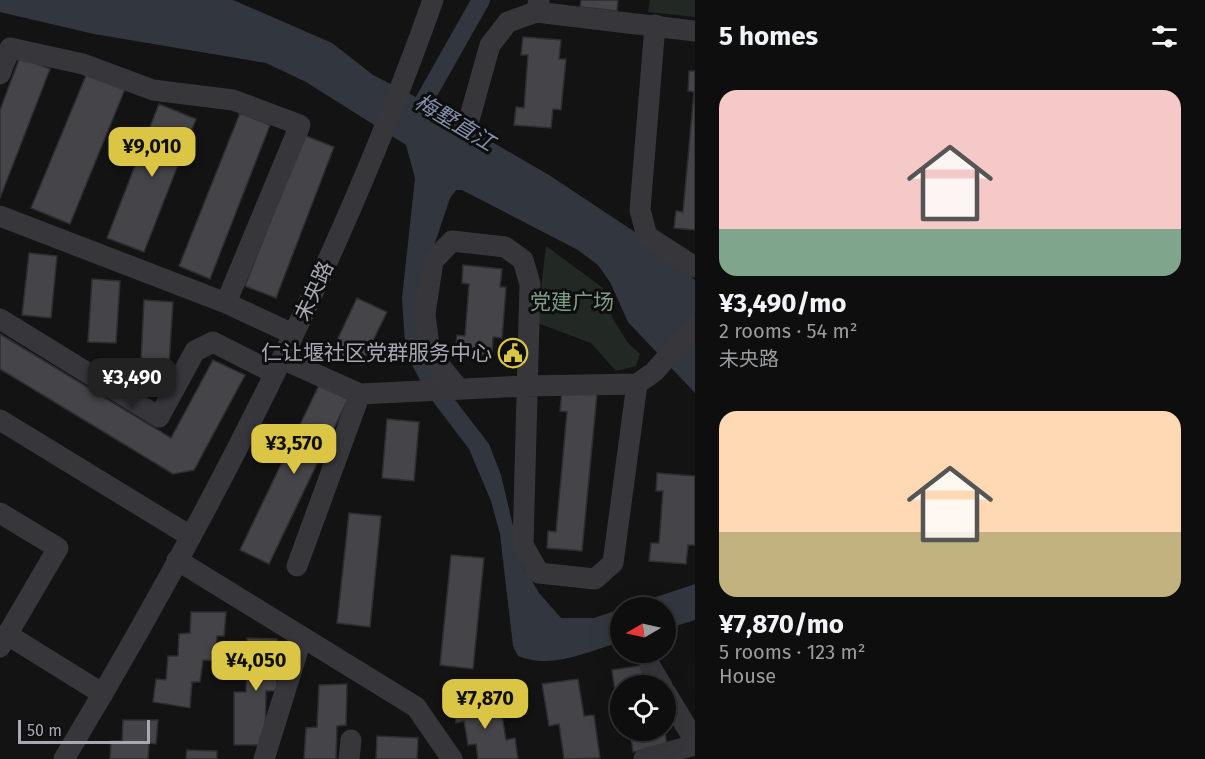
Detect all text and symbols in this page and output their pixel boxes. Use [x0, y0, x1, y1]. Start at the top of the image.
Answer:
icon: filters [1148, 20, 1181, 53]
text: 5 homes [719, 21, 818, 52]
water label: 梅墅直江 [410, 88, 501, 158]
pin: ¥9,010 [103, 127, 201, 178]
icon: home [896, 129, 1004, 237]
text: ¥9,010 [122, 134, 182, 158]
street label: 未央路 [289, 257, 339, 325]
text: ¥3,490/mo [719, 288, 846, 319]
park label: 党建广场 [530, 289, 614, 315]
text: 2 rooms · 54 m² [719, 319, 858, 343]
public building icon: 仁让堰社区党群服务中心 [497, 337, 529, 369]
place label: 仁让堰社区党群服务中心 [261, 340, 492, 366]
text: 未央路 [719, 347, 779, 371]
pin: ¥3,490 [83, 358, 181, 409]
text: ¥3,490 [102, 365, 162, 389]
pin: ¥3,570 [245, 424, 343, 475]
text: ¥3,570 [265, 431, 323, 455]
icon: home [896, 450, 1004, 558]
north arrow [610, 597, 676, 663]
map controls [610, 597, 676, 741]
text: ¥7,870/mo [719, 609, 844, 640]
text: 5 rooms · 123 m² [719, 640, 865, 664]
pin: ¥4,050 [207, 641, 305, 692]
text: ¥4,050 [226, 648, 286, 672]
text: House [719, 664, 776, 688]
button: locate [610, 675, 676, 741]
pin: ¥7,870 [436, 679, 534, 730]
text: ¥7,870 [456, 686, 514, 710]
scale bar [18, 717, 150, 744]
text: 50 m [27, 721, 62, 740]

